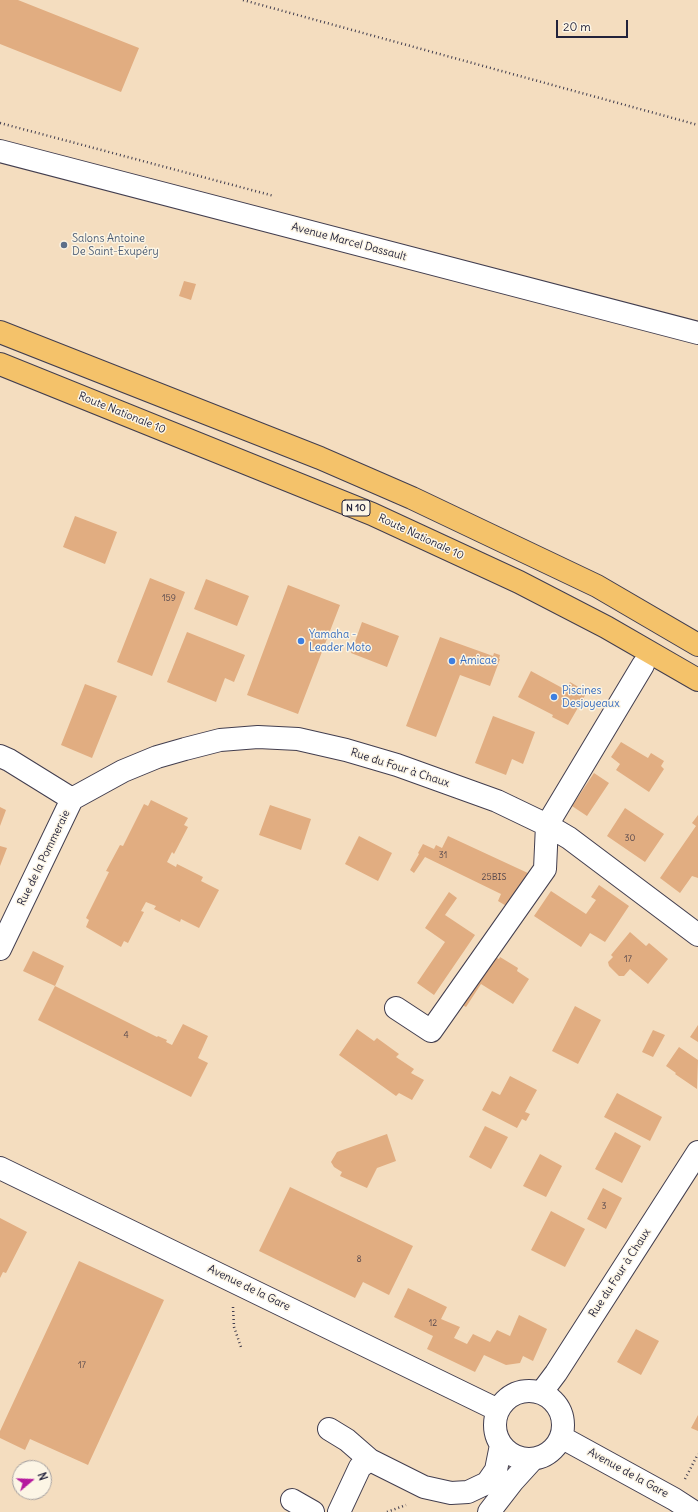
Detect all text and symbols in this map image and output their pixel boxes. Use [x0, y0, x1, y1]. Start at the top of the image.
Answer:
scale bar [558, 12, 630, 38]
text: 20 m [563, 19, 591, 34]
street label: Avenue Marcel Dassault [290, 220, 408, 264]
place label: Salons Antoine De Saint-Exupéry [72, 232, 159, 258]
marker: Salons Antoine De Saint-Exupéry [59, 240, 69, 250]
street label: Route Nationale 10 [76, 389, 168, 437]
road number: N 10 [342, 500, 370, 516]
street label: Route Nationale 10 [376, 511, 466, 563]
house number: 159 [162, 593, 176, 603]
place label: Yamaha - Leader Moto [309, 628, 371, 654]
marker: Yamaha - Leader Moto [296, 636, 306, 646]
place label: Amicae [460, 654, 497, 668]
marker: Amicae [447, 656, 457, 666]
place label: Piscines Desjoyeaux [562, 684, 620, 710]
marker: Piscines Desjoyeaux [549, 692, 559, 702]
street label: Rue du Four à Chaux [349, 746, 451, 790]
street label: Rue de la Pommeraie [15, 808, 73, 908]
house number: 30 [624, 833, 636, 843]
house number: 31 [439, 850, 447, 860]
house number: 25BIS [482, 872, 506, 882]
house number: 17 [624, 954, 632, 964]
house number: 4 [123, 1030, 129, 1040]
house number: 3 [601, 1201, 607, 1211]
street label: Rue du Four à Chaux [586, 1226, 654, 1320]
house number: 8 [356, 1254, 362, 1264]
street label: Avenue de la Gare [206, 1262, 292, 1314]
house number: 12 [429, 1318, 437, 1328]
house number: 17 [78, 1360, 86, 1370]
street label: Avenue de la Gare [585, 1445, 671, 1501]
north arrow [12, 1460, 52, 1500]
text: N [35, 1471, 50, 1482]

